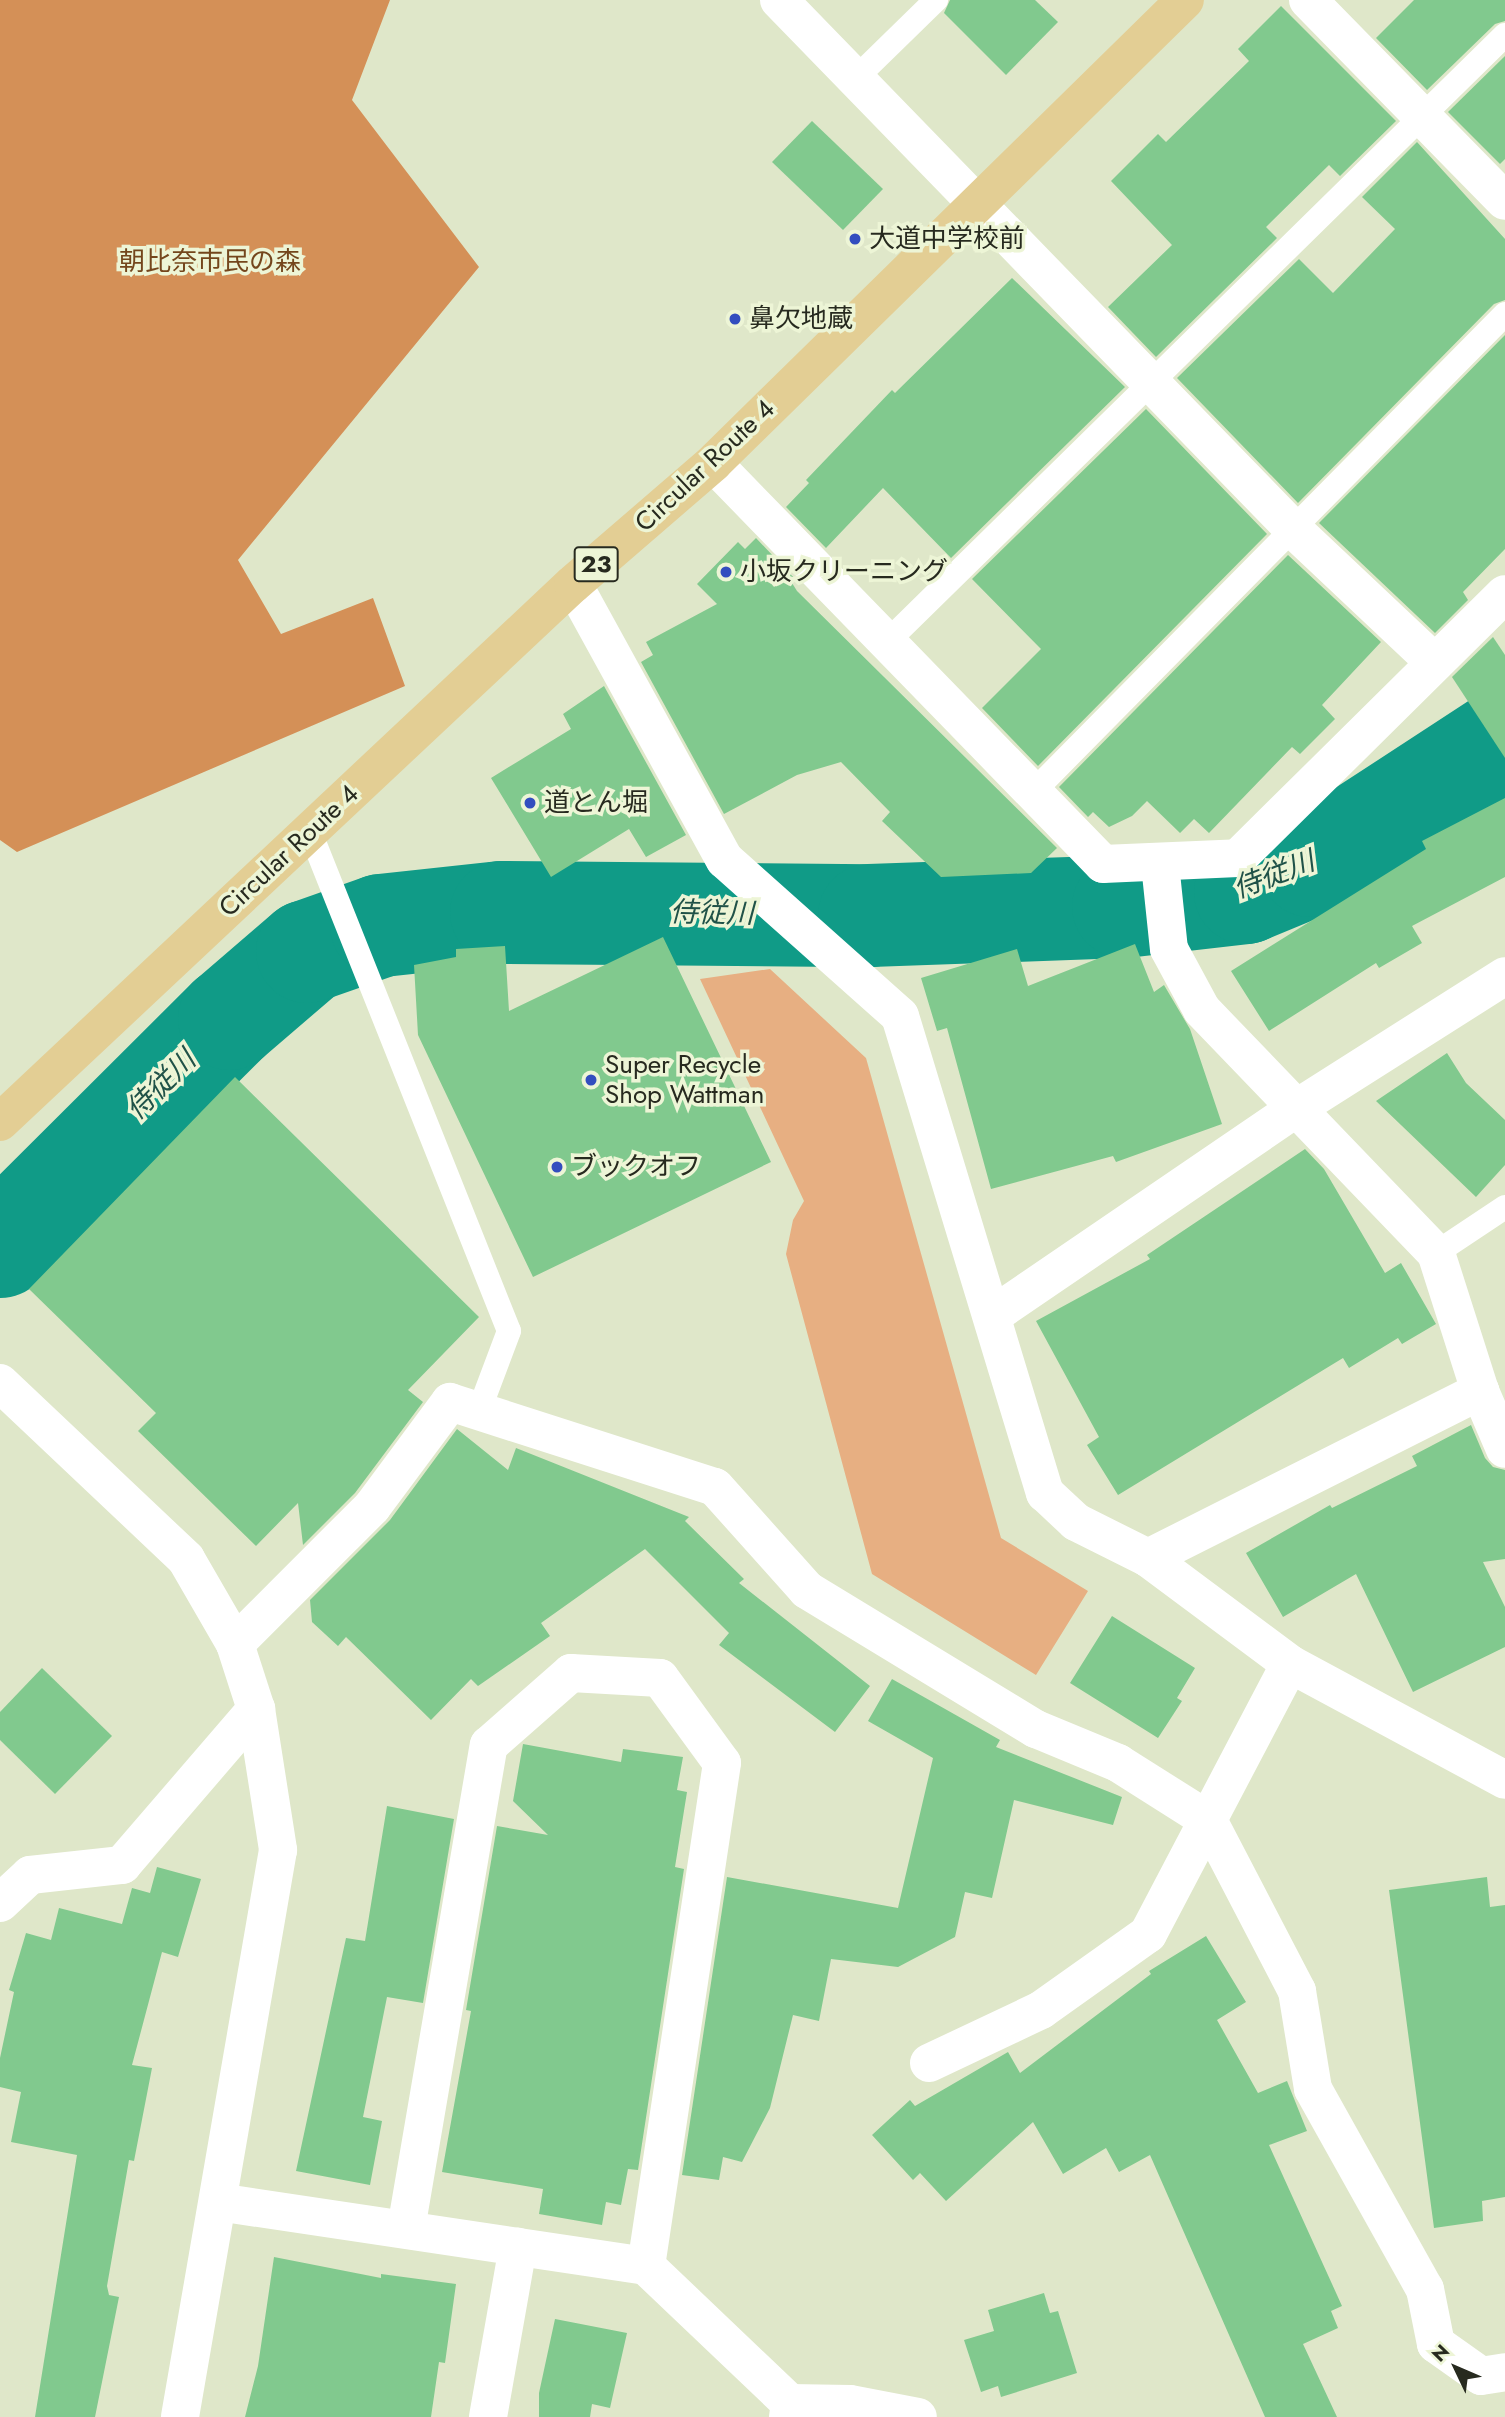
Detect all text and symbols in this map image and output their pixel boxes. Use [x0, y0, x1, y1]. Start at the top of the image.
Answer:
place label: 大道中学校前 [869, 223, 1025, 255]
marker: 大道中学校前 [847, 231, 863, 247]
park label: 朝比奈市民の森 [119, 246, 301, 278]
place label: 鼻欠地蔵 [749, 303, 853, 335]
marker: 鼻欠地蔵 [727, 311, 743, 327]
street label: Circular Route 4 [629, 393, 781, 539]
road number: 23 [573, 544, 619, 584]
place label: 小坂クリーニング [740, 556, 948, 588]
marker: 小坂クリーニング [718, 564, 734, 580]
street label: Circular Route 4 [213, 778, 365, 924]
place label: 道とん堀 [544, 787, 648, 819]
marker: 道とん堀 [522, 795, 538, 811]
water label: 侍従川 [1229, 844, 1319, 906]
water label: 侍従川 [670, 895, 754, 931]
water label: 侍従川 [119, 1043, 203, 1127]
place label: Super Recycle Shop Wattman [605, 1049, 764, 1110]
marker: Super Recycle Shop Wattman [583, 1072, 599, 1088]
place label: ブックオフ [571, 1151, 701, 1183]
marker: ブックオフ [549, 1159, 565, 1175]
north arrow [1421, 2333, 1491, 2403]
text: N [1426, 2338, 1455, 2368]

